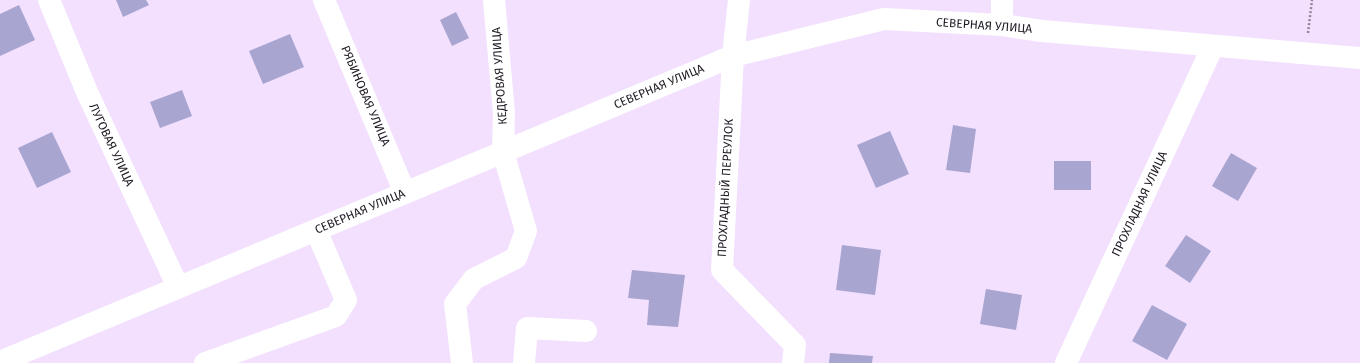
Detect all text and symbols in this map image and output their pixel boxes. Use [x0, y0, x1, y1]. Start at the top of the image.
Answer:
street label: СЕВЕРНАЯ УЛИЦА [935, 15, 1033, 37]
street label: КЕДРОВАЯ УЛИЦА [489, 27, 511, 125]
street label: РЯБИНОВАЯ УЛИЦА [337, 44, 393, 148]
street label: СЕВЕРНАЯ УЛИЦА [612, 62, 706, 112]
street label: ЛУГОВАЯ УЛИЦА [85, 101, 137, 189]
street label: ПРОХЛАДНЫЙ ПЕРЕУЛОК [715, 118, 737, 258]
street label: ПРОХЛАДНАЯ УЛИЦА [1109, 149, 1171, 259]
street label: СЕВЕРНАЯ УЛИЦА [313, 187, 407, 237]

